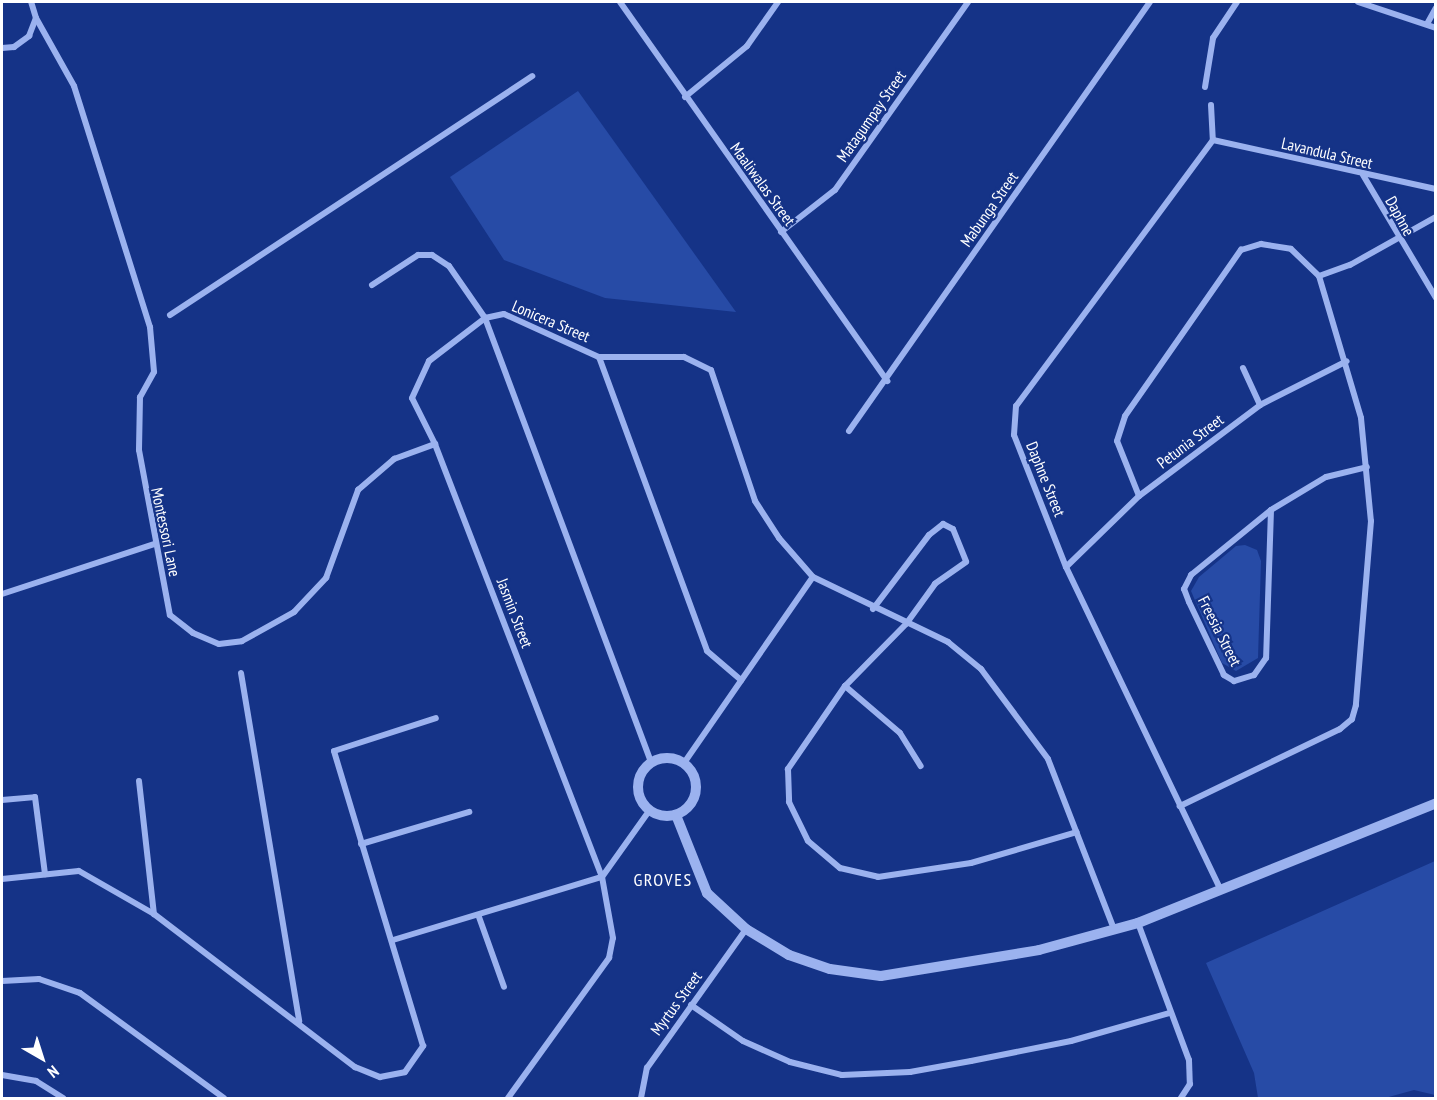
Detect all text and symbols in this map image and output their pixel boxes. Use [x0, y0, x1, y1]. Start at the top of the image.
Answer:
street label: Matagumpay Street [832, 66, 910, 166]
street label: Lavandula Street [1280, 133, 1374, 173]
street label: Maaliwalas Street [726, 139, 800, 229]
street label: Mabunga Street [956, 168, 1022, 250]
street label: Daphne [1381, 193, 1419, 239]
street label: Lonicera Street [509, 296, 593, 346]
street label: Petunia Street [1153, 410, 1227, 472]
street label: Daphne Street [1022, 439, 1070, 519]
street label: Montessori Lane [147, 486, 185, 578]
street label: Jasmin Street [493, 575, 537, 651]
street label: Freesia Street [1194, 593, 1246, 669]
district label: GROVES [633, 869, 693, 891]
street label: Myrtus Street [646, 967, 706, 1039]
north arrow [12, 1028, 72, 1088]
text: N [44, 1061, 63, 1082]

